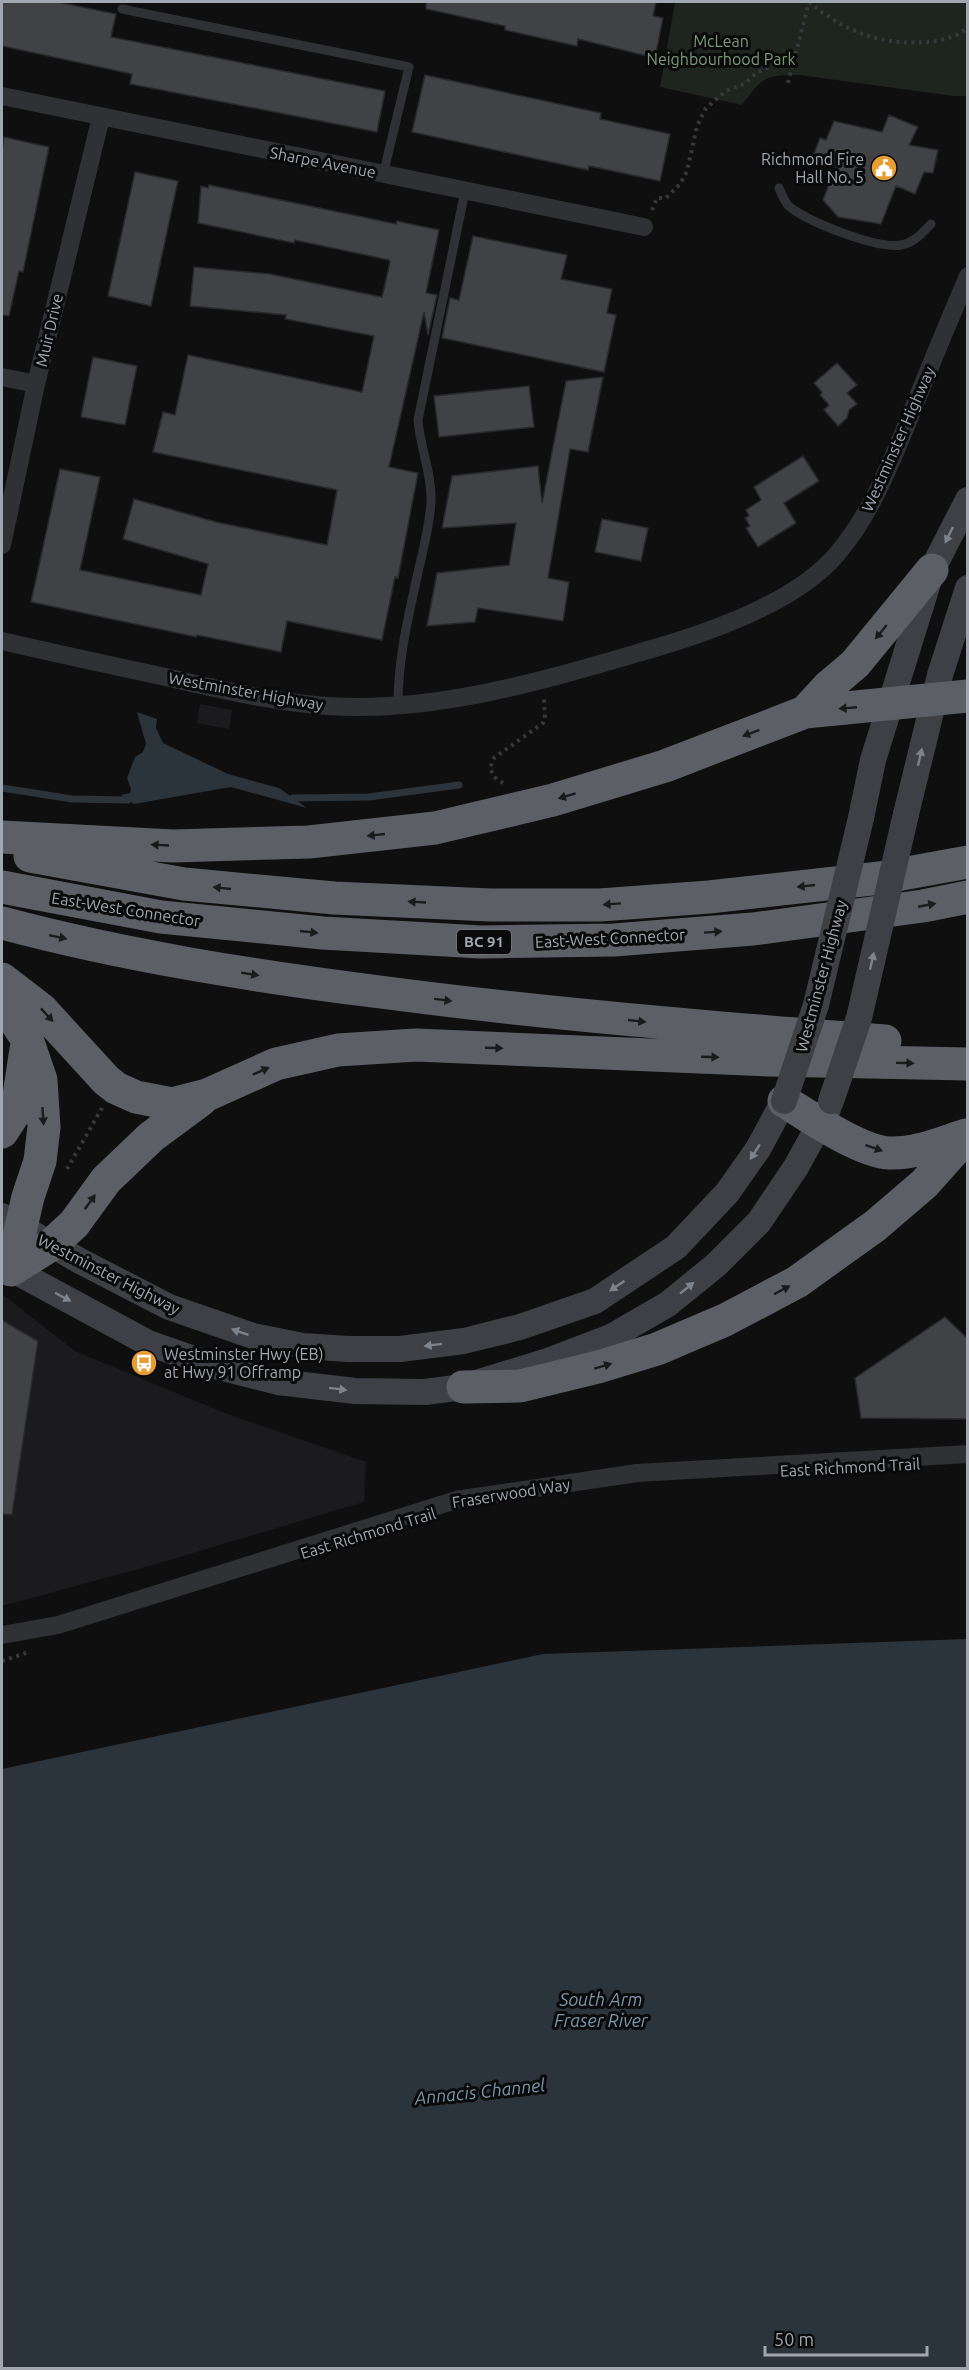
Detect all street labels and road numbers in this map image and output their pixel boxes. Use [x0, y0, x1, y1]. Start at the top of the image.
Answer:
street label: Sharpe Avenue [268, 143, 378, 181]
street label: Muir Drive [32, 292, 66, 368]
street label: Westminster Highway [858, 363, 938, 514]
street label: Westminster Highway [167, 669, 325, 714]
street label: East-West Connector [50, 888, 202, 930]
street label: Westminster Highway [792, 898, 850, 1054]
street label: East-West Connector [534, 925, 686, 951]
road number: BC 91 [457, 930, 511, 954]
street label: Westminster Highway [35, 1230, 183, 1318]
street label: East Richmond Trail [779, 1454, 921, 1480]
street label: Fraserwood Way [451, 1475, 572, 1511]
street label: East Richmond Trail [298, 1504, 438, 1562]

